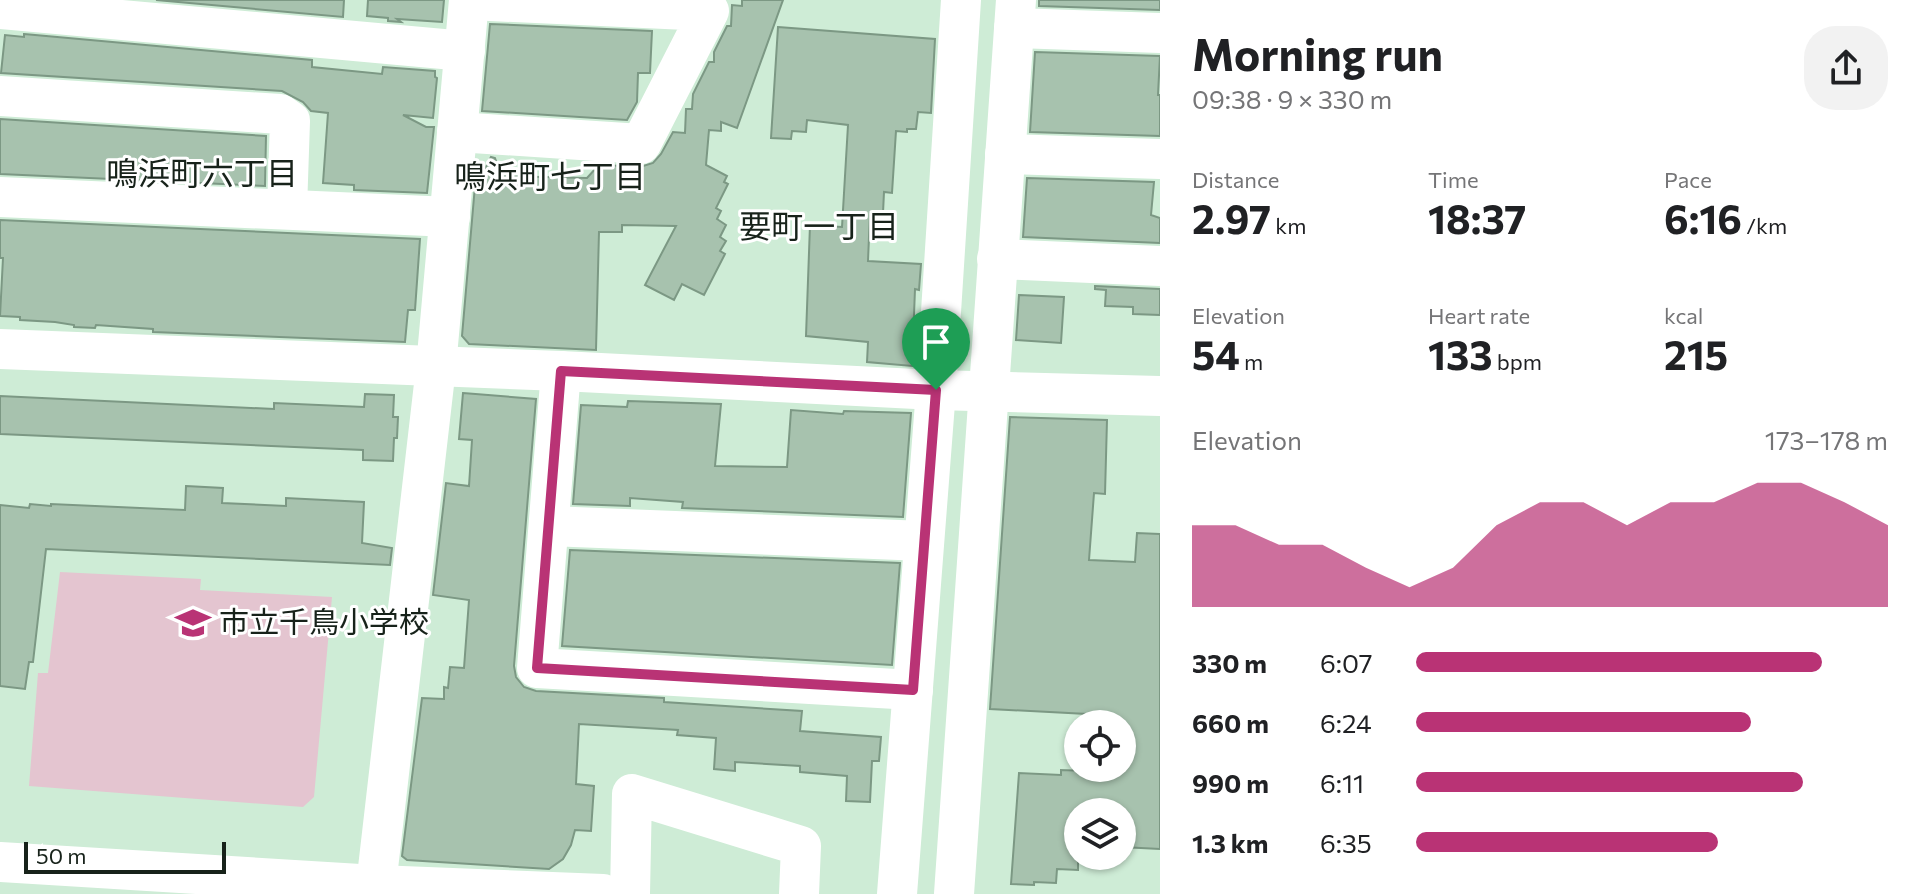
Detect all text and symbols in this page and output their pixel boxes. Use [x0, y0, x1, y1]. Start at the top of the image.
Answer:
text: Morning run [1192, 26, 1443, 80]
button: share [1804, 26, 1888, 110]
text: 09:38 · 9 × 330 m [1192, 83, 1392, 114]
district label: 鳴浜町六丁目 [106, 152, 298, 192]
district label: 鳴浜町七丁目 [454, 155, 646, 195]
text: Distance [1192, 166, 1279, 193]
text: Time [1428, 166, 1479, 193]
text: Pace [1664, 166, 1712, 193]
text: 2.97 [1192, 193, 1271, 242]
text: 18:37 [1428, 193, 1526, 242]
text: 6:16 [1664, 193, 1742, 242]
district label: 要町一丁目 [739, 205, 899, 245]
text: km [1271, 212, 1306, 239]
text: /km [1742, 212, 1787, 239]
text: Elevation [1192, 302, 1285, 329]
text: Heart rate [1428, 302, 1530, 329]
text: kcal [1664, 302, 1703, 329]
pin [902, 308, 970, 390]
icon: arrive [914, 320, 958, 364]
text: 54 [1192, 329, 1240, 378]
text: 133 [1428, 329, 1492, 378]
text: 215 [1664, 329, 1728, 378]
text: m [1240, 348, 1263, 375]
text: bpm [1492, 348, 1542, 375]
text: Elevation [1192, 424, 1302, 455]
text: 173–178 m [1765, 424, 1888, 455]
place label: 市立千鳥小学校 [219, 602, 429, 639]
school or university icon: 市立千鳥小学校 [174, 604, 212, 642]
text: 330 m [1192, 647, 1267, 678]
text: 6:07 [1320, 647, 1373, 678]
text: 660 m [1192, 707, 1269, 738]
text: 6:24 [1320, 707, 1372, 738]
map controls [1064, 710, 1136, 870]
button: locate [1064, 710, 1136, 782]
text: 990 m [1192, 767, 1269, 798]
text: 6:11 [1320, 767, 1364, 798]
button: layers [1064, 798, 1136, 870]
text: 1.3 km [1192, 827, 1268, 858]
text: 6:35 [1320, 827, 1372, 858]
scale bar [24, 838, 226, 874]
text: 50 m [36, 842, 86, 869]

